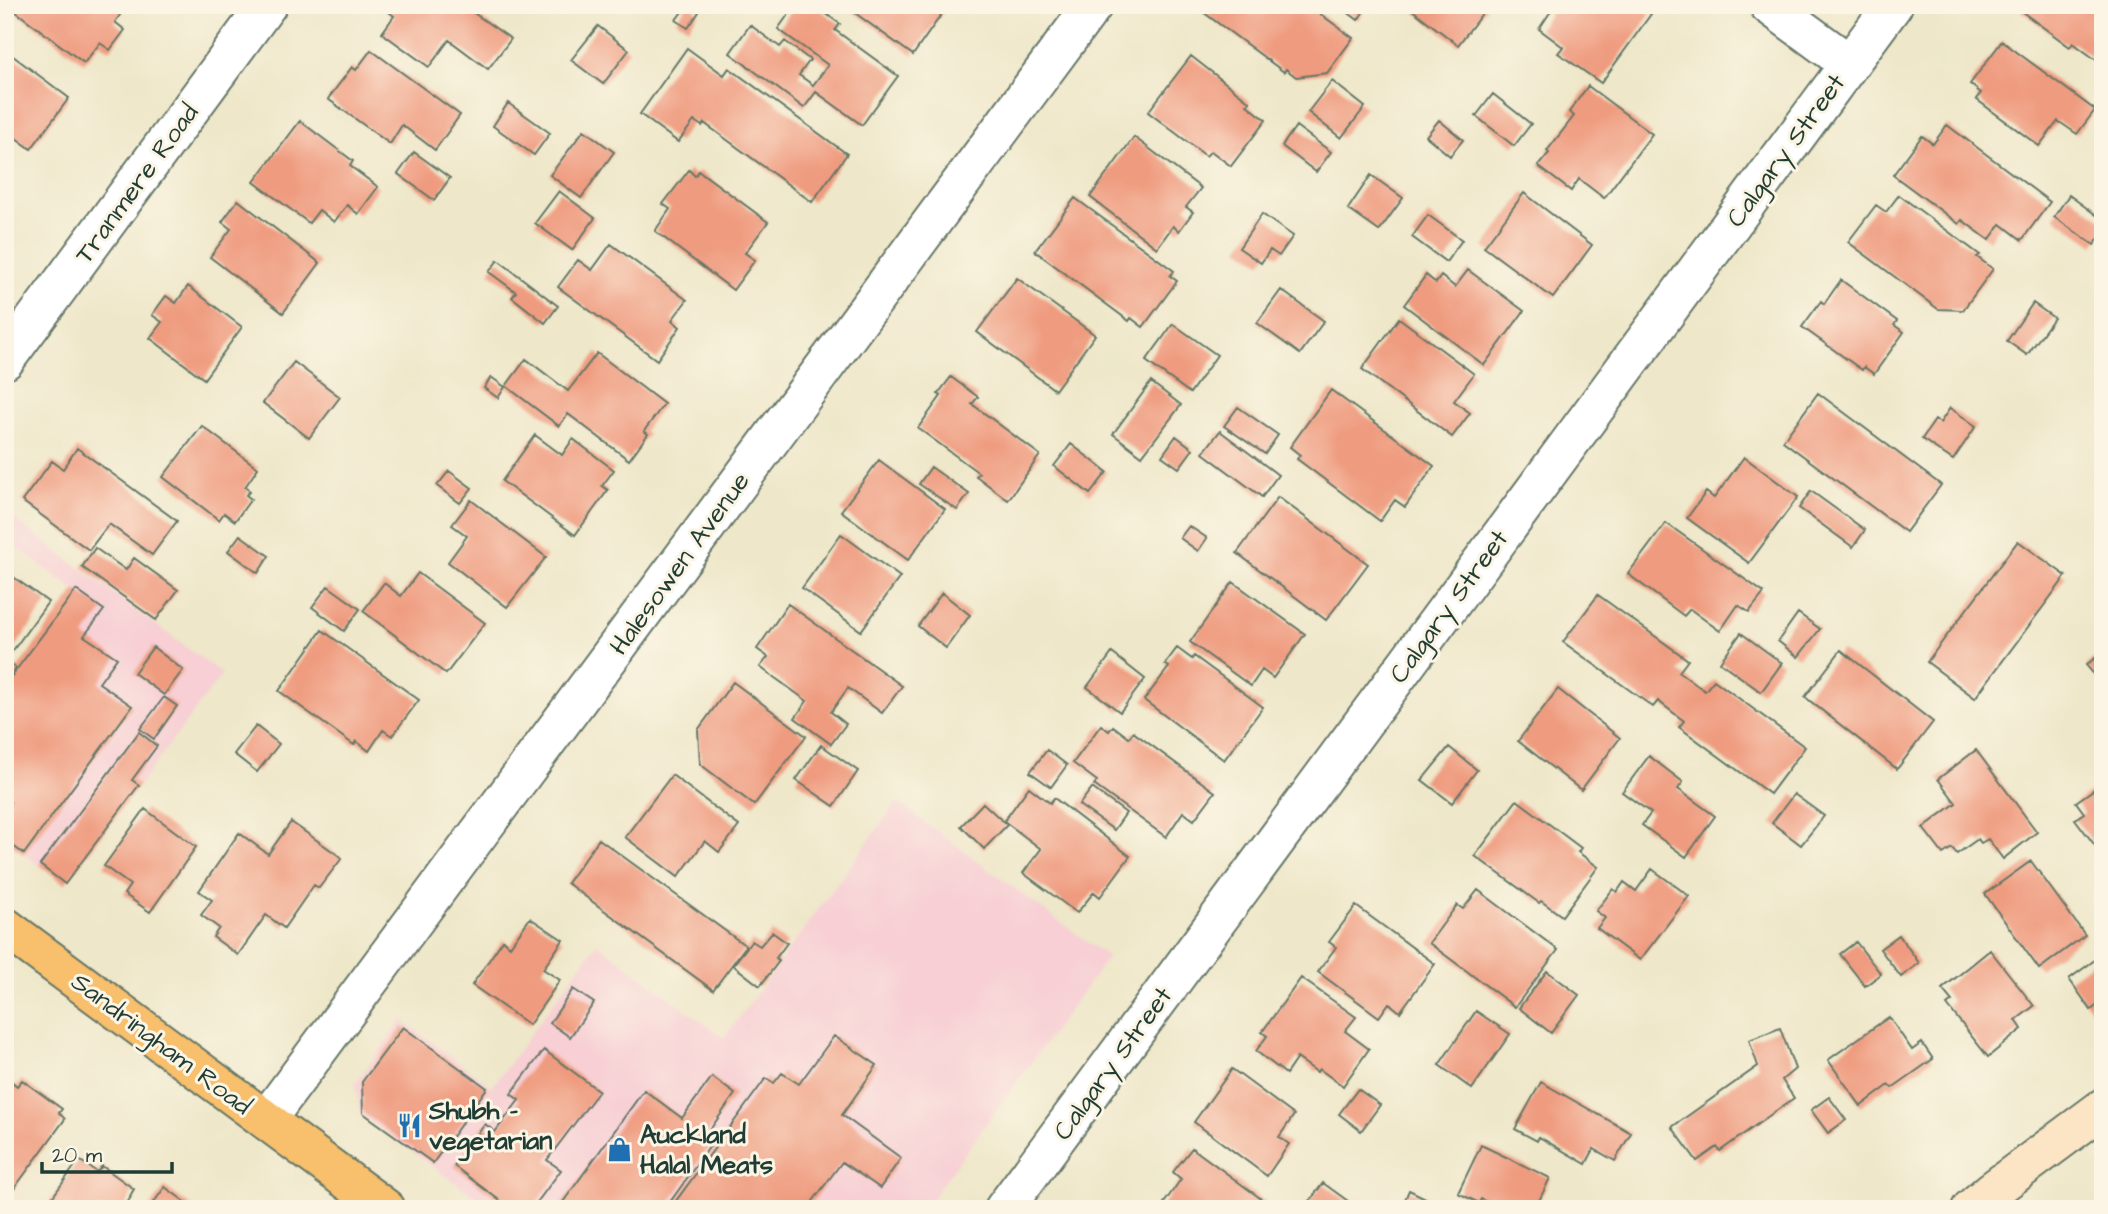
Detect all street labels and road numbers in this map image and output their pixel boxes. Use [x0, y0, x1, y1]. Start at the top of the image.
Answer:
street label: Calgary Street [1718, 66, 1856, 236]
street label: Tranmere Road [67, 96, 207, 271]
street label: Halesowen Avenue [601, 465, 758, 662]
street label: Calgary Street [1381, 522, 1519, 692]
street label: Sandringham Road [63, 964, 259, 1125]
street label: Calgary Street [1045, 979, 1183, 1149]

